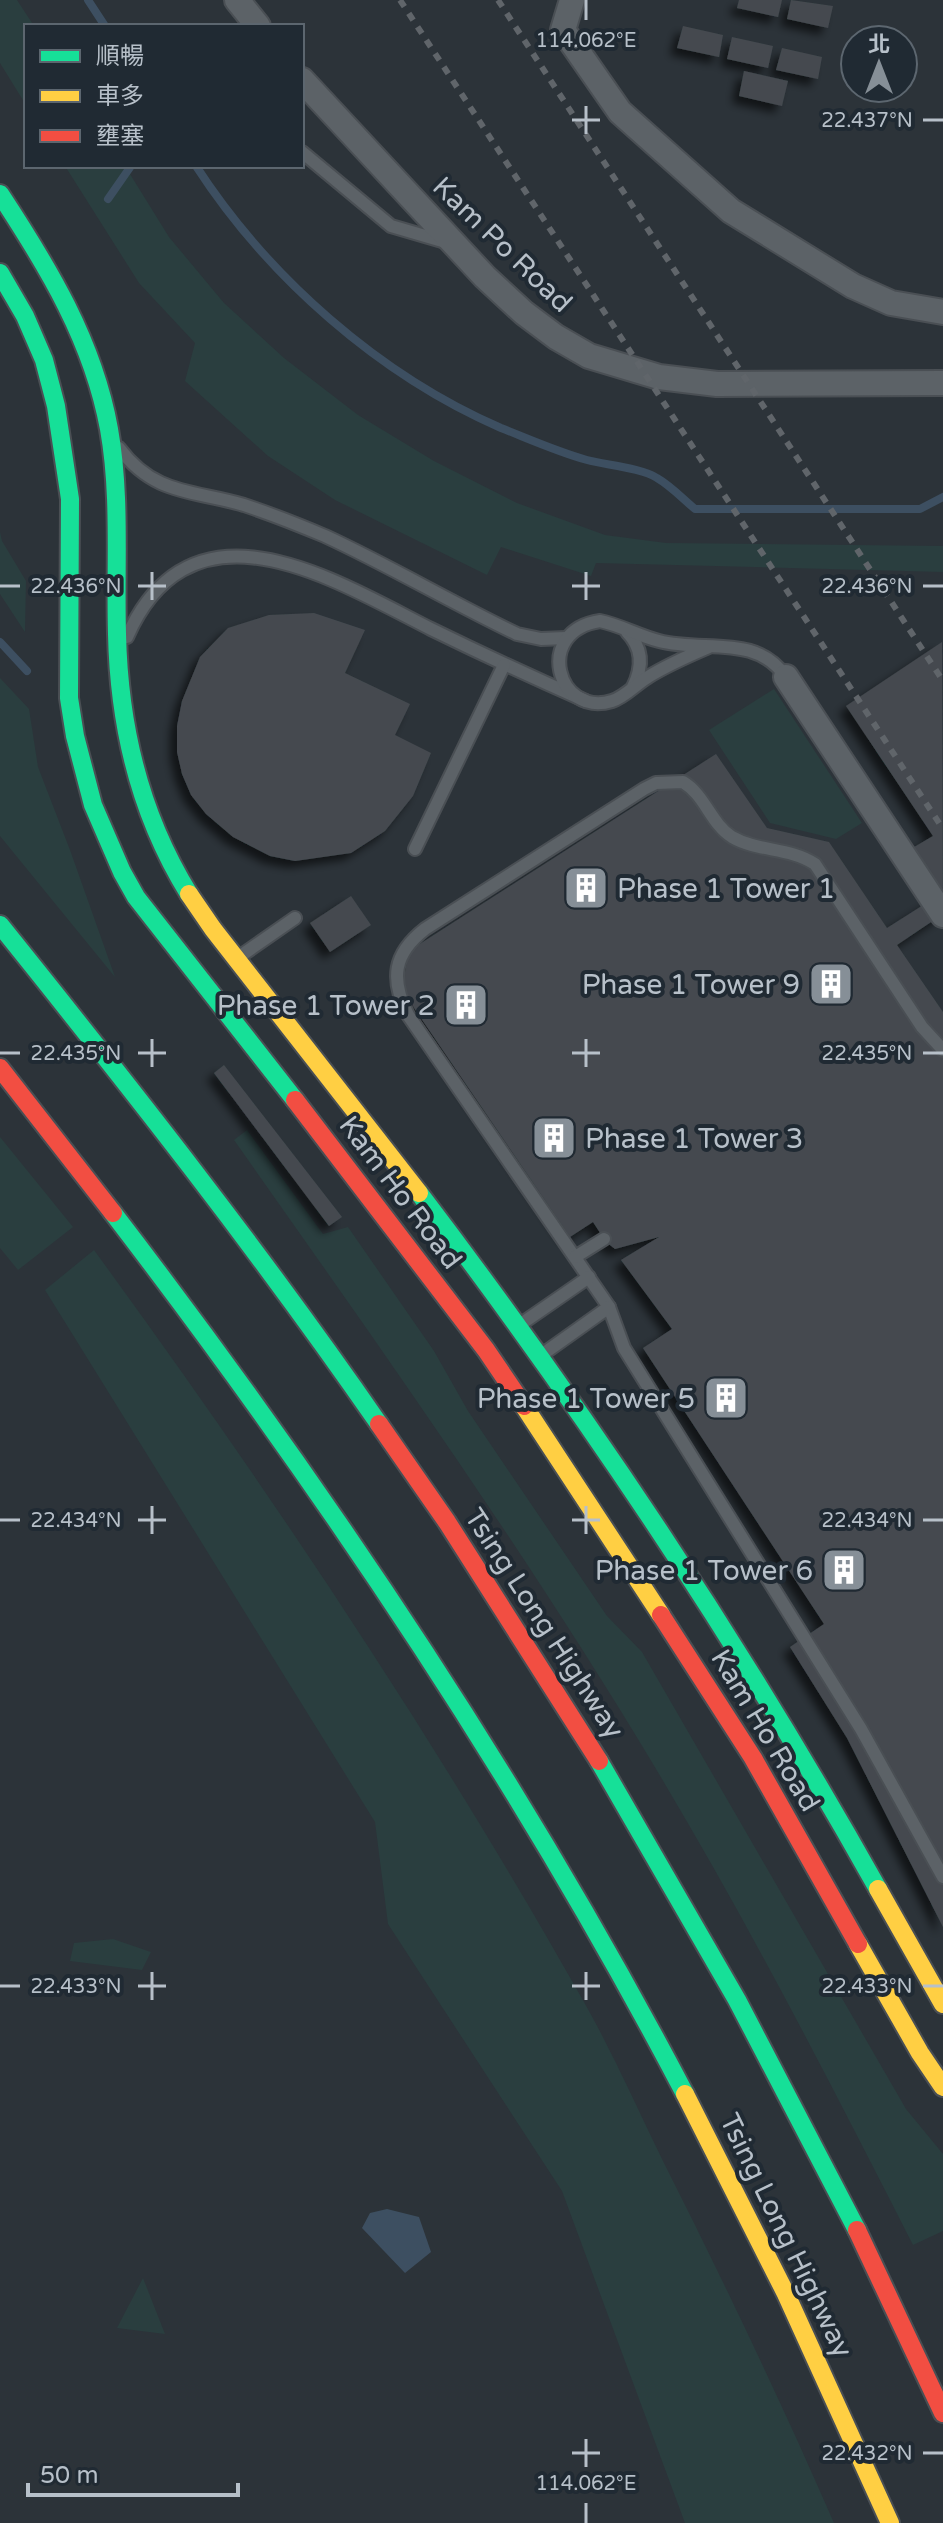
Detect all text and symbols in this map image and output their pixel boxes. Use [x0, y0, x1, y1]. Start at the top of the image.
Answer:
legend [24, 24, 304, 168]
north arrow [839, 24, 919, 104]
text: 114.062°E [536, 29, 636, 53]
text: 北 [868, 32, 890, 58]
text: 順暢 [96, 42, 144, 71]
text: 車多 [96, 82, 144, 111]
text: 22.437°N [821, 109, 913, 133]
text: 壅塞 [96, 122, 144, 151]
street label: Kam Po Road [426, 170, 579, 320]
text: 22.436°N [30, 575, 122, 599]
text: 22.436°N [821, 575, 913, 599]
building icon: Phase 1 Tower 1 [562, 864, 610, 912]
place label: Phase 1 Tower 1 [617, 872, 835, 906]
building icon: Phase 1 Tower 9 [807, 960, 855, 1008]
place label: Phase 1 Tower 9 [582, 968, 800, 1002]
building icon: Phase 1 Tower 2 [442, 981, 490, 1029]
place label: Phase 1 Tower 2 [217, 989, 435, 1023]
text: 22.435°N [31, 1042, 121, 1066]
text: 22.435°N [822, 1042, 912, 1066]
street label: Kam Ho Road [332, 1109, 469, 1276]
building icon: Phase 1 Tower 3 [530, 1114, 578, 1162]
place label: Phase 1 Tower 3 [585, 1122, 803, 1156]
building icon: Phase 1 Tower 5 [702, 1374, 750, 1422]
place label: Phase 1 Tower 5 [477, 1382, 695, 1416]
street label: Tsing Long Highway [457, 1502, 631, 1745]
text: 22.434°N [30, 1509, 122, 1533]
text: 22.434°N [821, 1509, 913, 1533]
building icon: Phase 1 Tower 6 [820, 1546, 868, 1594]
place label: Phase 1 Tower 6 [595, 1554, 813, 1588]
street label: Kam Ho Road [703, 1643, 827, 1818]
text: 22.433°N [30, 1975, 122, 1999]
text: 22.433°N [821, 1975, 913, 1999]
street label: Tsing Long Highway [712, 2108, 860, 2363]
text: 22.432°N [821, 2442, 913, 2466]
scale bar [28, 2447, 238, 2497]
text: 50 m [40, 2461, 98, 2490]
text: 114.062°E [536, 2472, 636, 2496]

